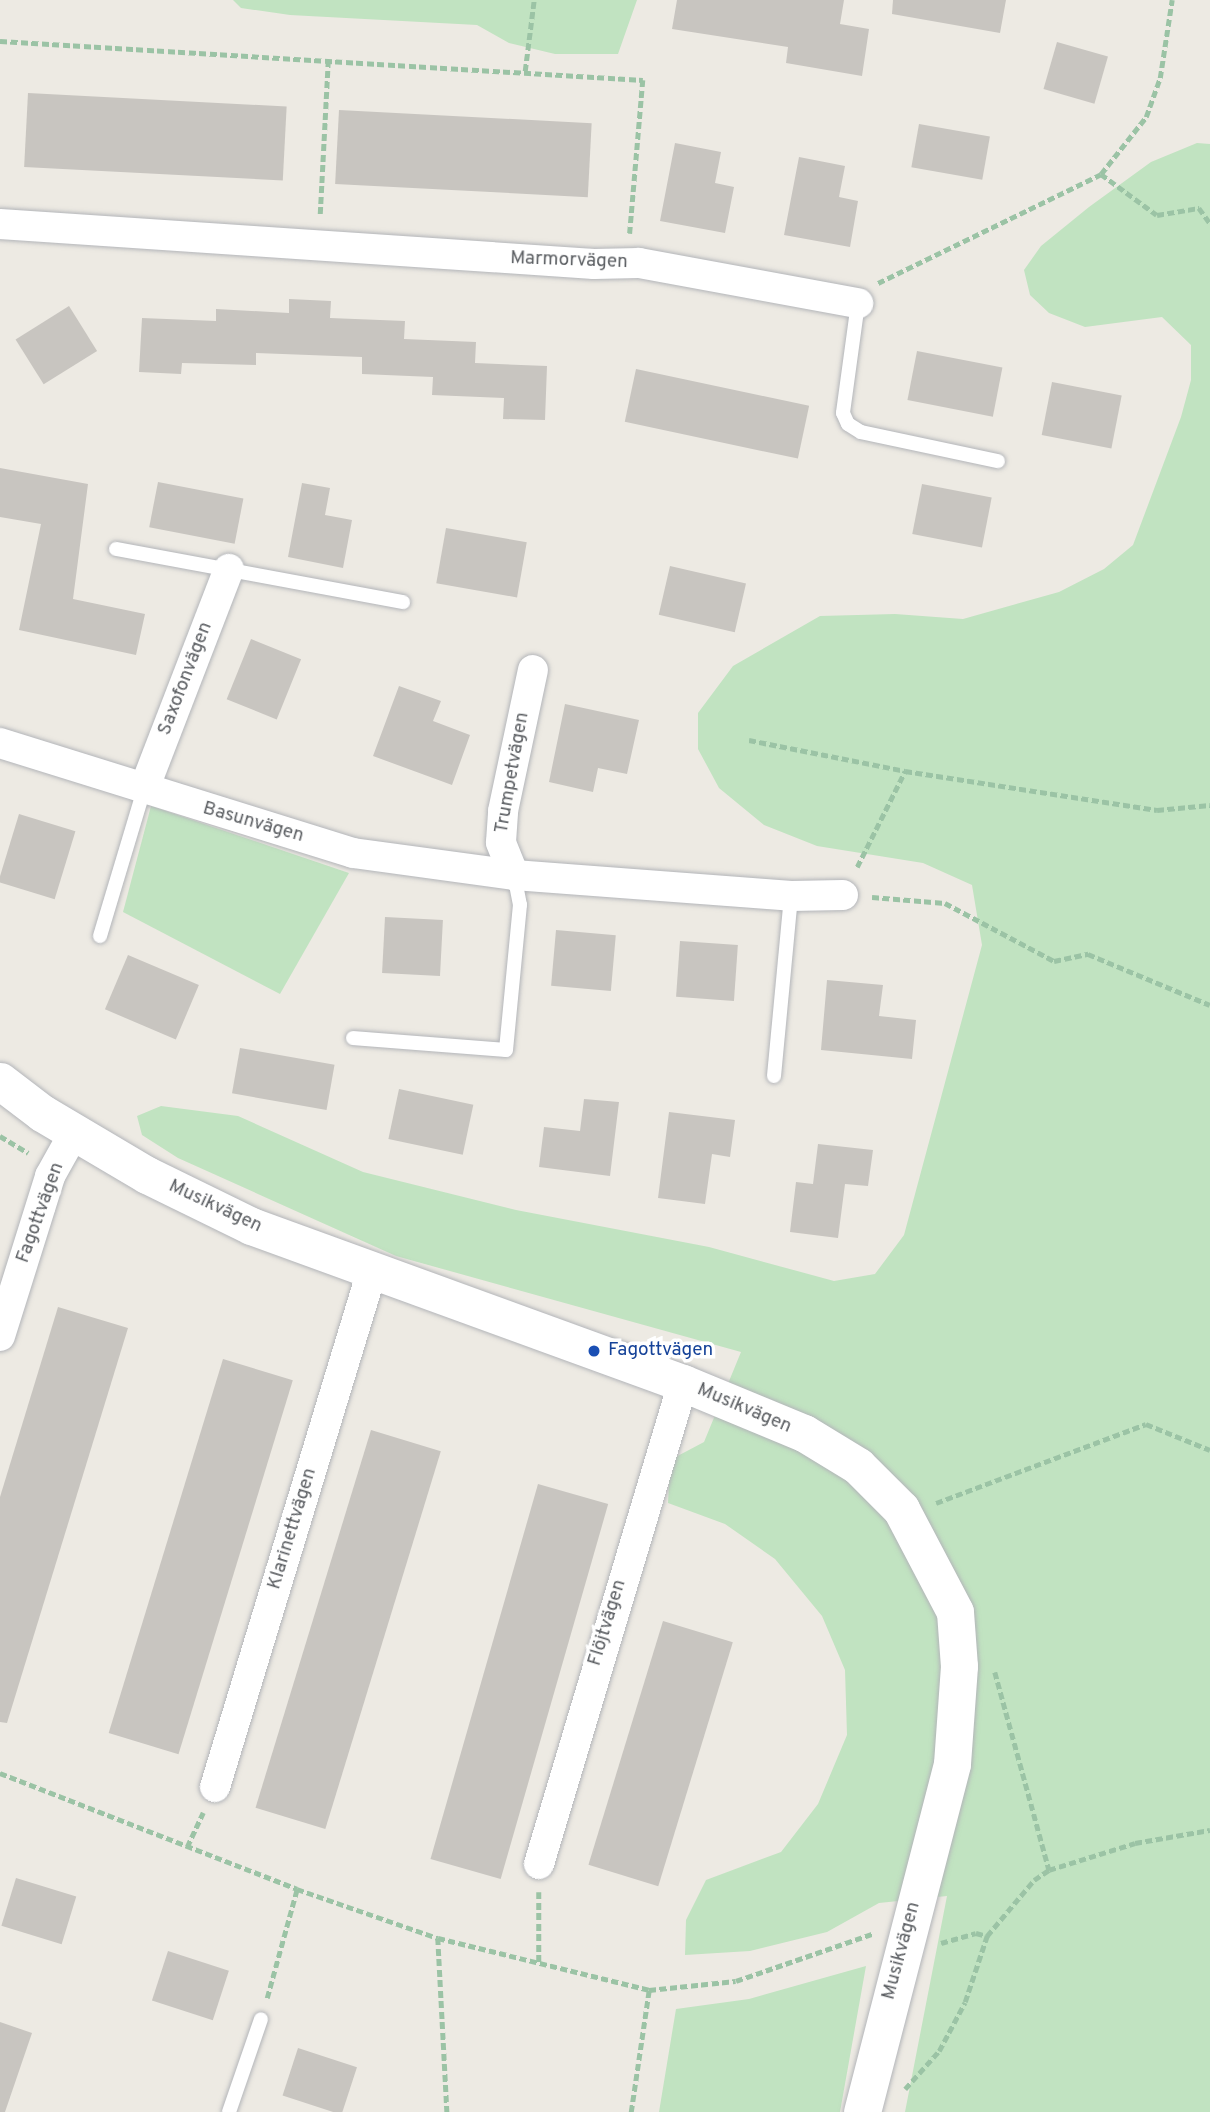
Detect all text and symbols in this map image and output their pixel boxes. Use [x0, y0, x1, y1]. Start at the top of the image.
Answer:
street label: Marmorvägen [510, 248, 628, 274]
street label: Saxofonvägen [154, 619, 218, 739]
street label: Trumpetvägen [491, 711, 535, 835]
street label: Basunvägen [200, 798, 306, 848]
street label: Fagottvägen [12, 1160, 70, 1266]
street label: Musikvägen [165, 1175, 265, 1239]
place label: Fagottvägen [608, 1340, 713, 1362]
marker: Fagottvägen [586, 1343, 602, 1359]
street label: Musikvägen [693, 1379, 795, 1439]
street label: Klarinettvägen [264, 1466, 322, 1592]
street label: Flöjtvägen [584, 1577, 632, 1669]
street label: Musikvägen [878, 1899, 926, 2003]

